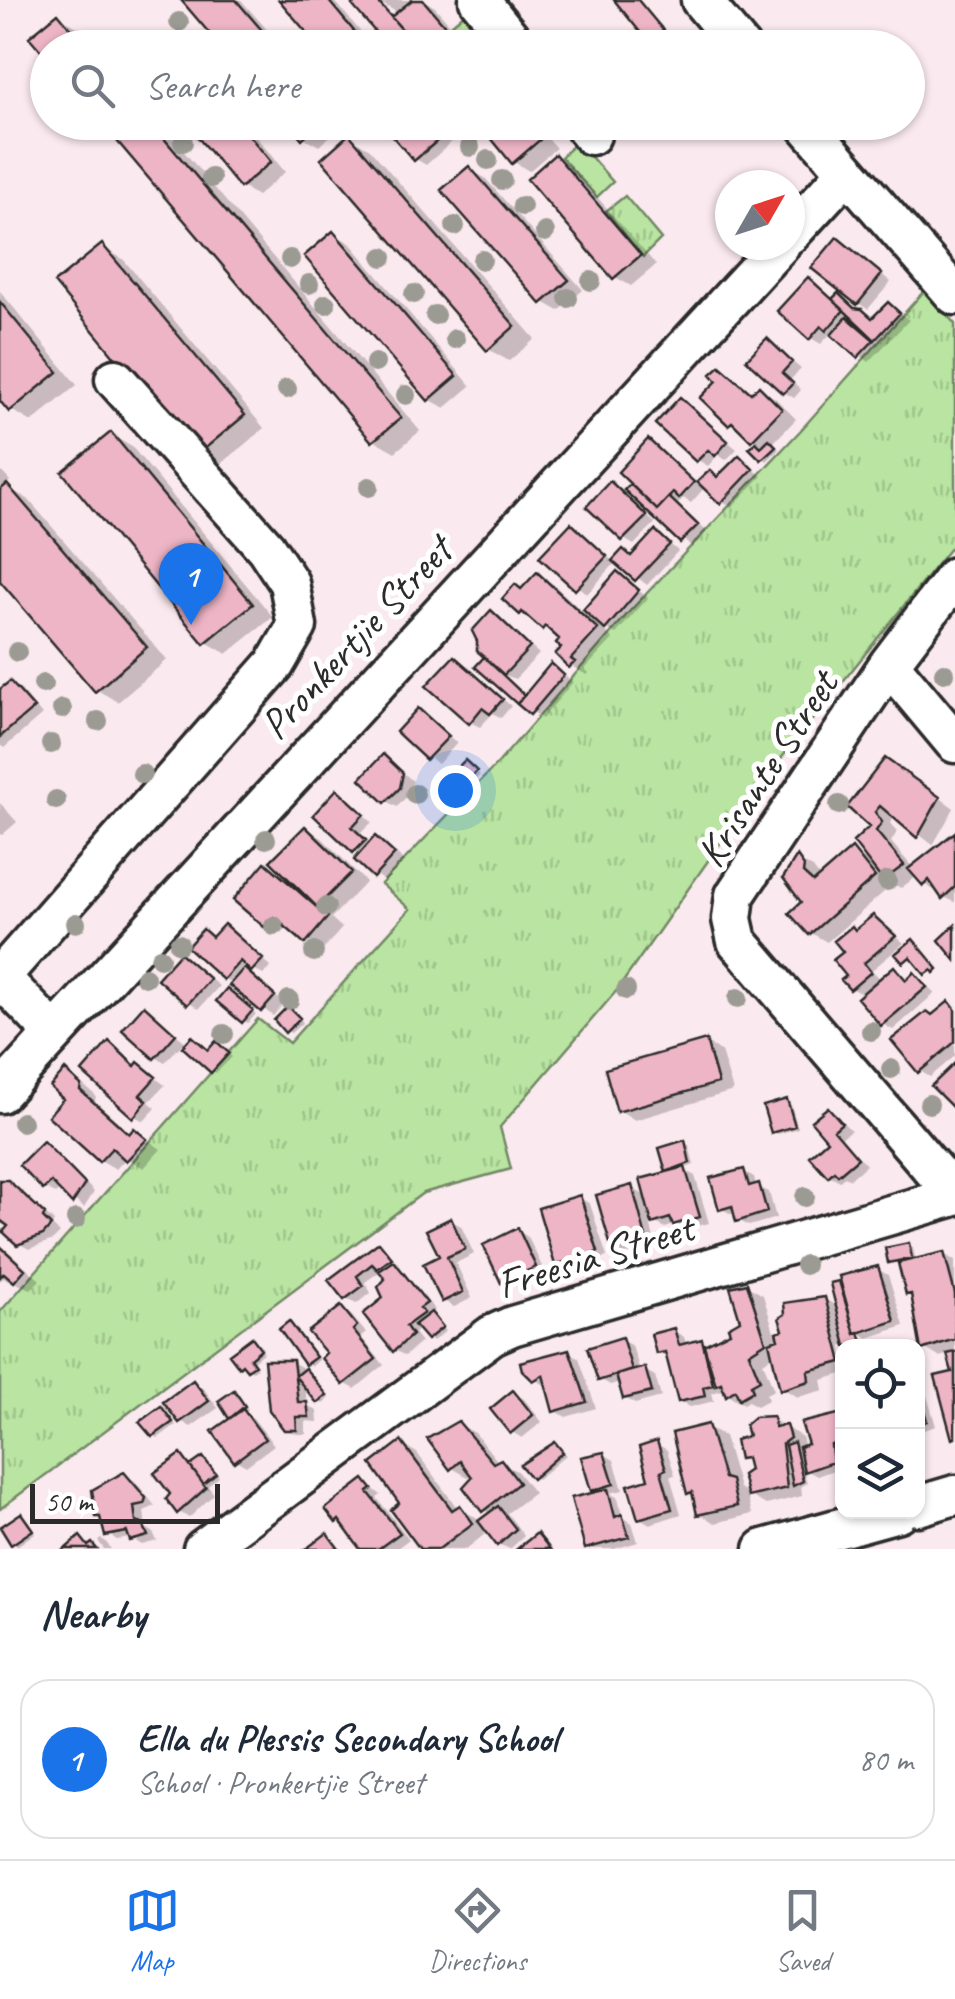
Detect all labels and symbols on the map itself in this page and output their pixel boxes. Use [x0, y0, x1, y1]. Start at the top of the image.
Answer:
north arrow [715, 170, 805, 260]
street label: Pronkertjie Street [249, 522, 467, 750]
pin: 1 [158, 542, 224, 625]
street label: Krisante Street [684, 658, 852, 877]
your location [430, 765, 481, 816]
street label: Freesia Street [490, 1200, 703, 1311]
scale bar [30, 1479, 220, 1524]

